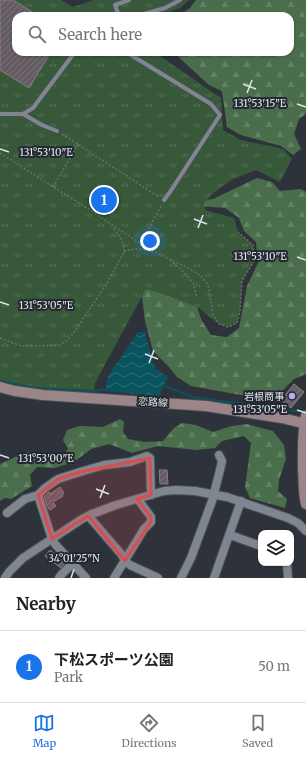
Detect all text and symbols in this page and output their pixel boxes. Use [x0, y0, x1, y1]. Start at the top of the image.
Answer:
search box [12, 12, 294, 56]
icon: search [26, 23, 48, 45]
text: Search here [58, 25, 142, 44]
text: 131°53'15"E [234, 97, 287, 110]
text: 131°53'10"E [19, 146, 73, 159]
pin: 1 [91, 185, 117, 215]
your location [140, 231, 160, 251]
text: 131°53'10"E [233, 250, 287, 263]
text: 131°53'05"E [19, 299, 74, 312]
place label: 岩根商事 [244, 390, 284, 403]
marker: 岩根商事 [287, 391, 297, 401]
street label: 恋路線 [138, 394, 168, 410]
text: 131°53'05"E [233, 403, 288, 416]
text: 131°53'00"E [18, 452, 74, 465]
map controls [258, 530, 294, 566]
button: layers [258, 530, 294, 566]
text: 34°01'25"N [48, 552, 100, 565]
text: Nearby [16, 593, 76, 615]
text: 下松スポーツ公園 [54, 650, 174, 669]
text: 1 [26, 658, 32, 675]
text: 50 m [258, 658, 290, 675]
text: Park [54, 669, 83, 686]
tab: Map [33, 712, 56, 750]
tab: Directions [122, 712, 177, 750]
tab: Saved [242, 712, 273, 750]

